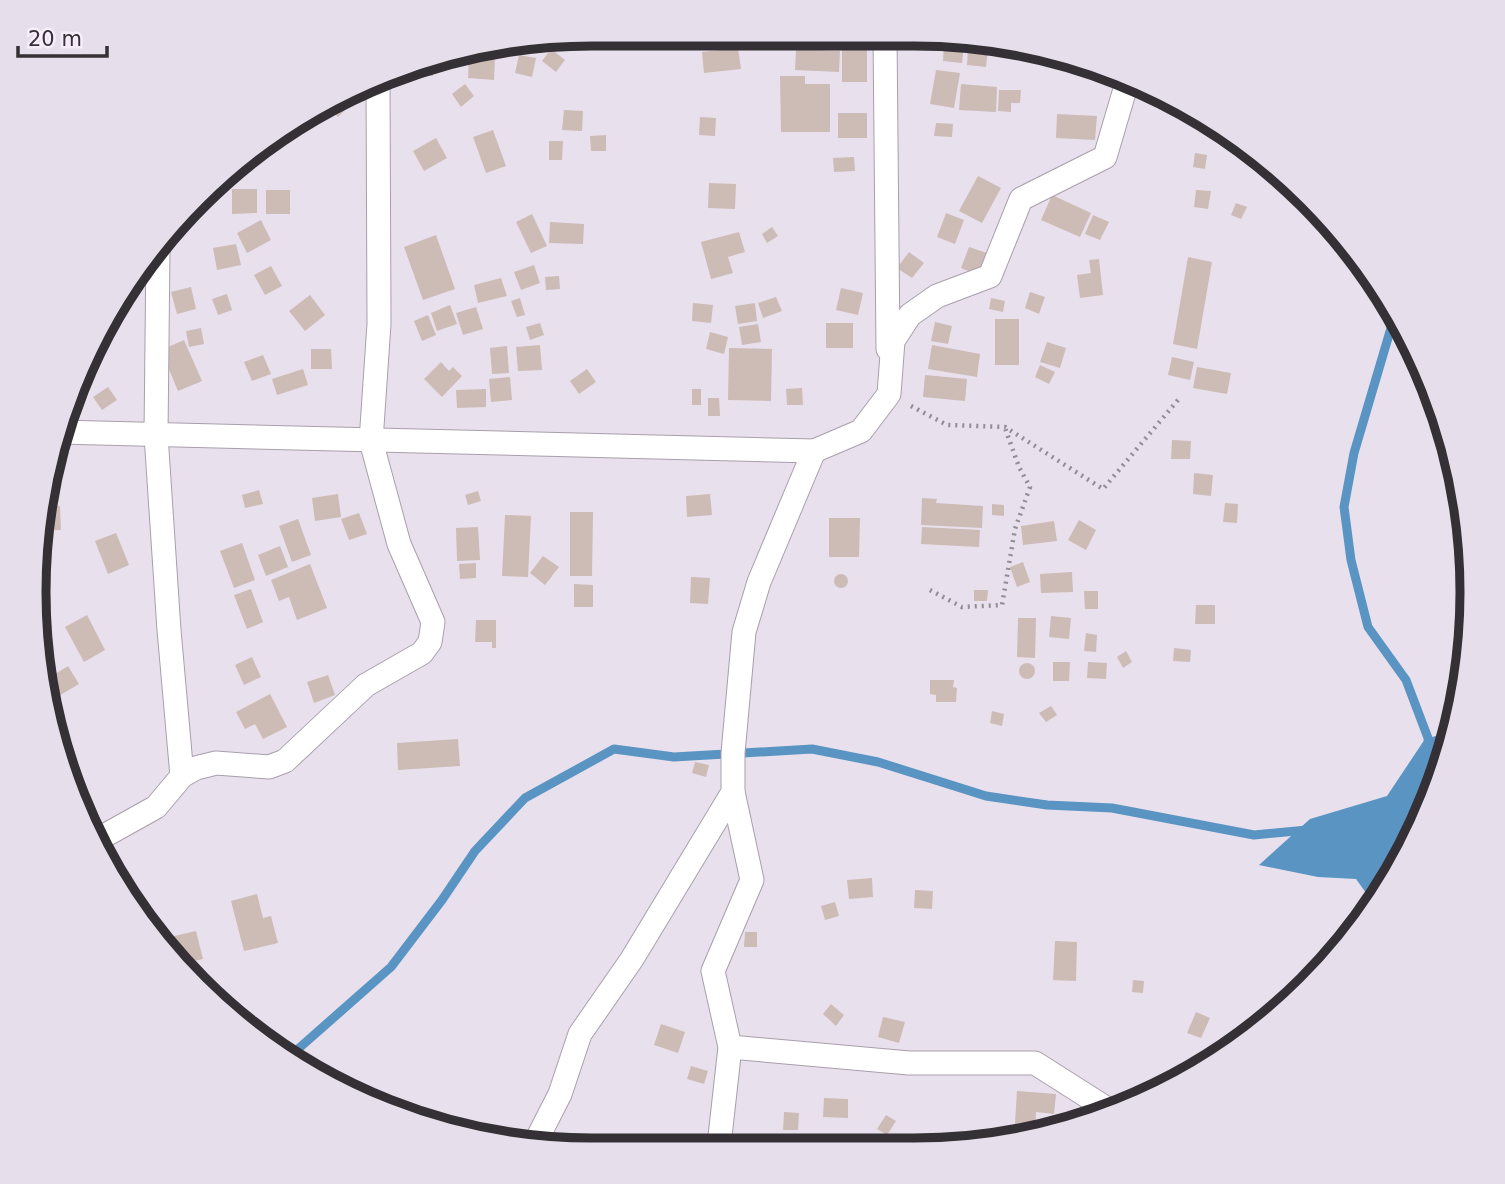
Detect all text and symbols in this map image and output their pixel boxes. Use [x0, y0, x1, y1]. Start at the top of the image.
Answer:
scale bar [18, 14, 107, 58]
text: 20 m [28, 27, 82, 51]

